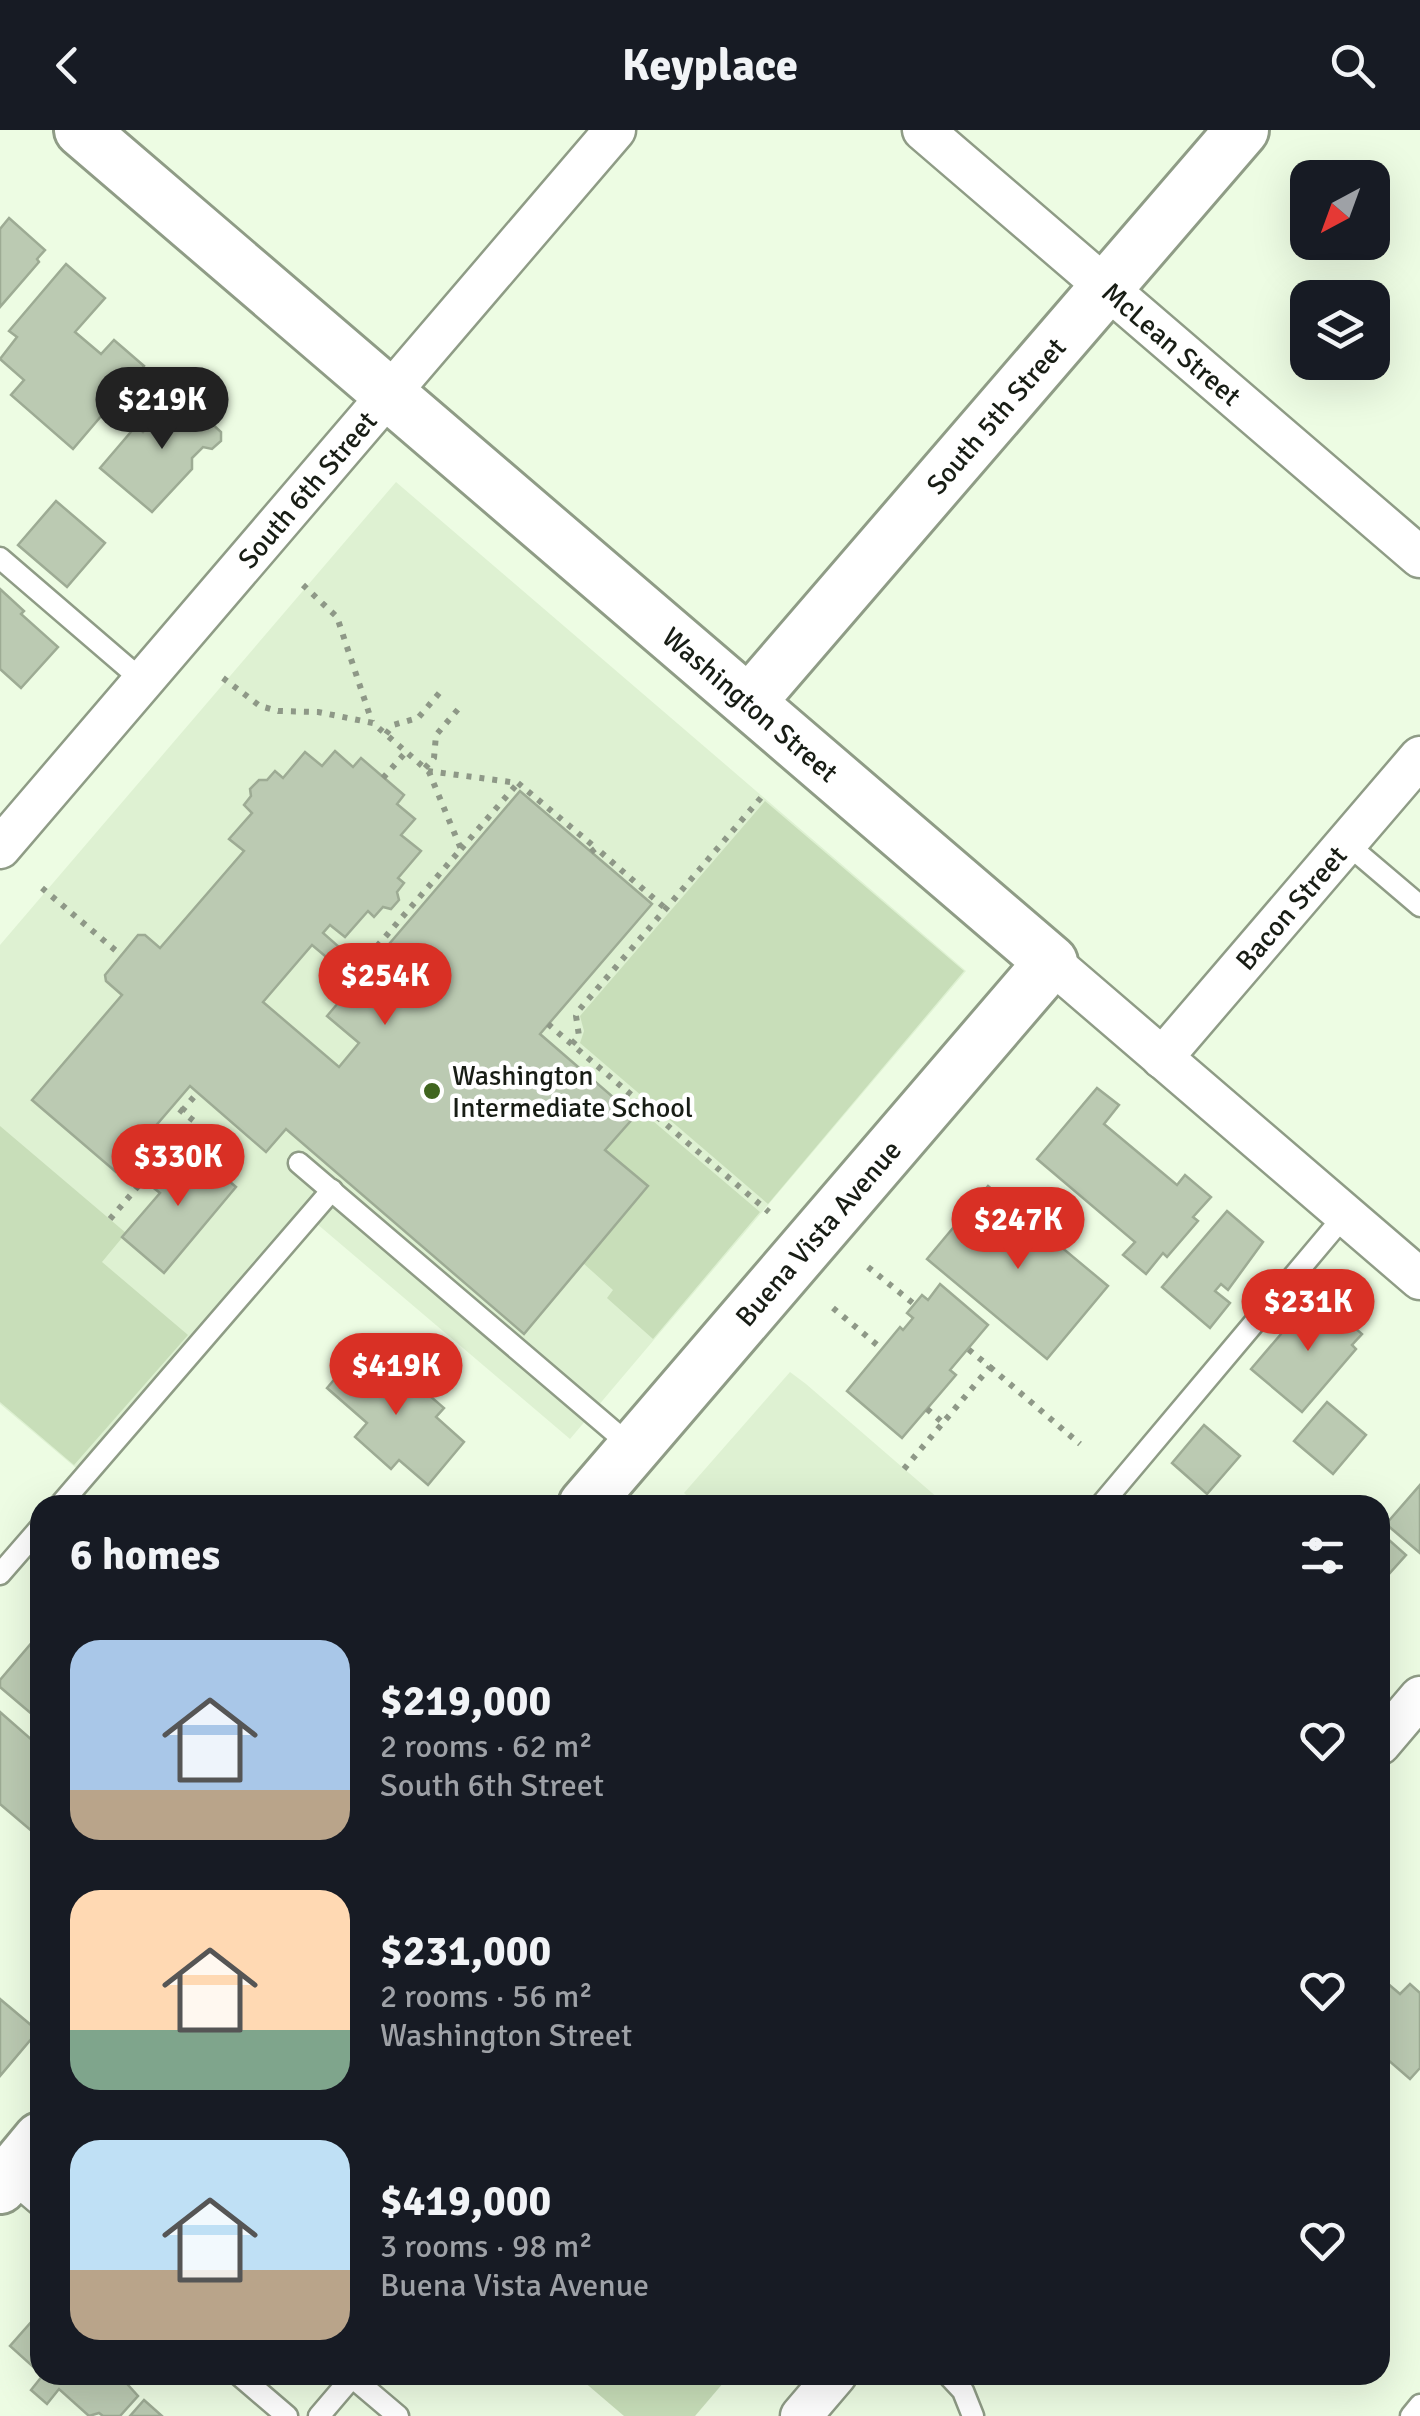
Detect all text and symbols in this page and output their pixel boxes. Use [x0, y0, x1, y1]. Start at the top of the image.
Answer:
icon: back [40, 38, 95, 93]
text: Keyplace [622, 38, 798, 93]
icon: search [1325, 38, 1380, 93]
north arrow [1290, 160, 1390, 260]
map controls [1290, 160, 1390, 380]
street label: McLean Street [1095, 275, 1248, 414]
button: layers [1290, 280, 1390, 380]
street label: South 5th Street [920, 331, 1074, 502]
pin: $219K [92, 367, 232, 452]
text: $219K [118, 380, 206, 419]
street label: South 6th Street [231, 405, 385, 576]
street label: Washington Street [655, 620, 845, 790]
street label: Bacon Street [1229, 839, 1354, 978]
pin: $254K [315, 943, 455, 1028]
text: $254K [341, 956, 429, 995]
place label: Washington Intermediate School [452, 1059, 693, 1125]
marker: Washington Intermediate School [421, 1080, 443, 1102]
pin: $330K [108, 1124, 248, 1209]
street label: Buena Vista Avenue [729, 1134, 909, 1334]
text: $330K [134, 1137, 222, 1176]
pin: $247K [948, 1187, 1088, 1272]
text: $247K [974, 1200, 1062, 1239]
pin: $231K [1238, 1269, 1378, 1354]
text: $231K [1264, 1282, 1352, 1321]
pin: $419K [326, 1333, 466, 1418]
text: $419K [352, 1346, 440, 1385]
icon: filters [1295, 1528, 1350, 1583]
text: 6 homes [70, 1530, 220, 1581]
text: $219,000 [380, 1676, 551, 1727]
icon: home [150, 1680, 270, 1800]
icon: heart [1295, 1713, 1350, 1768]
text: 2 rooms · 62 m² [380, 1727, 593, 1766]
text: South 6th Street [380, 1766, 604, 1805]
text: $231,000 [380, 1926, 551, 1977]
icon: home [150, 1930, 270, 2050]
icon: heart [1295, 1963, 1350, 2018]
text: 2 rooms · 56 m² [380, 1977, 593, 2016]
text: Washington Street [380, 2016, 632, 2055]
text: $419,000 [380, 2176, 551, 2227]
icon: home [150, 2180, 270, 2300]
icon: heart [1295, 2213, 1350, 2268]
text: 3 rooms · 98 m² [380, 2227, 593, 2266]
text: Buena Vista Avenue [380, 2266, 649, 2305]

